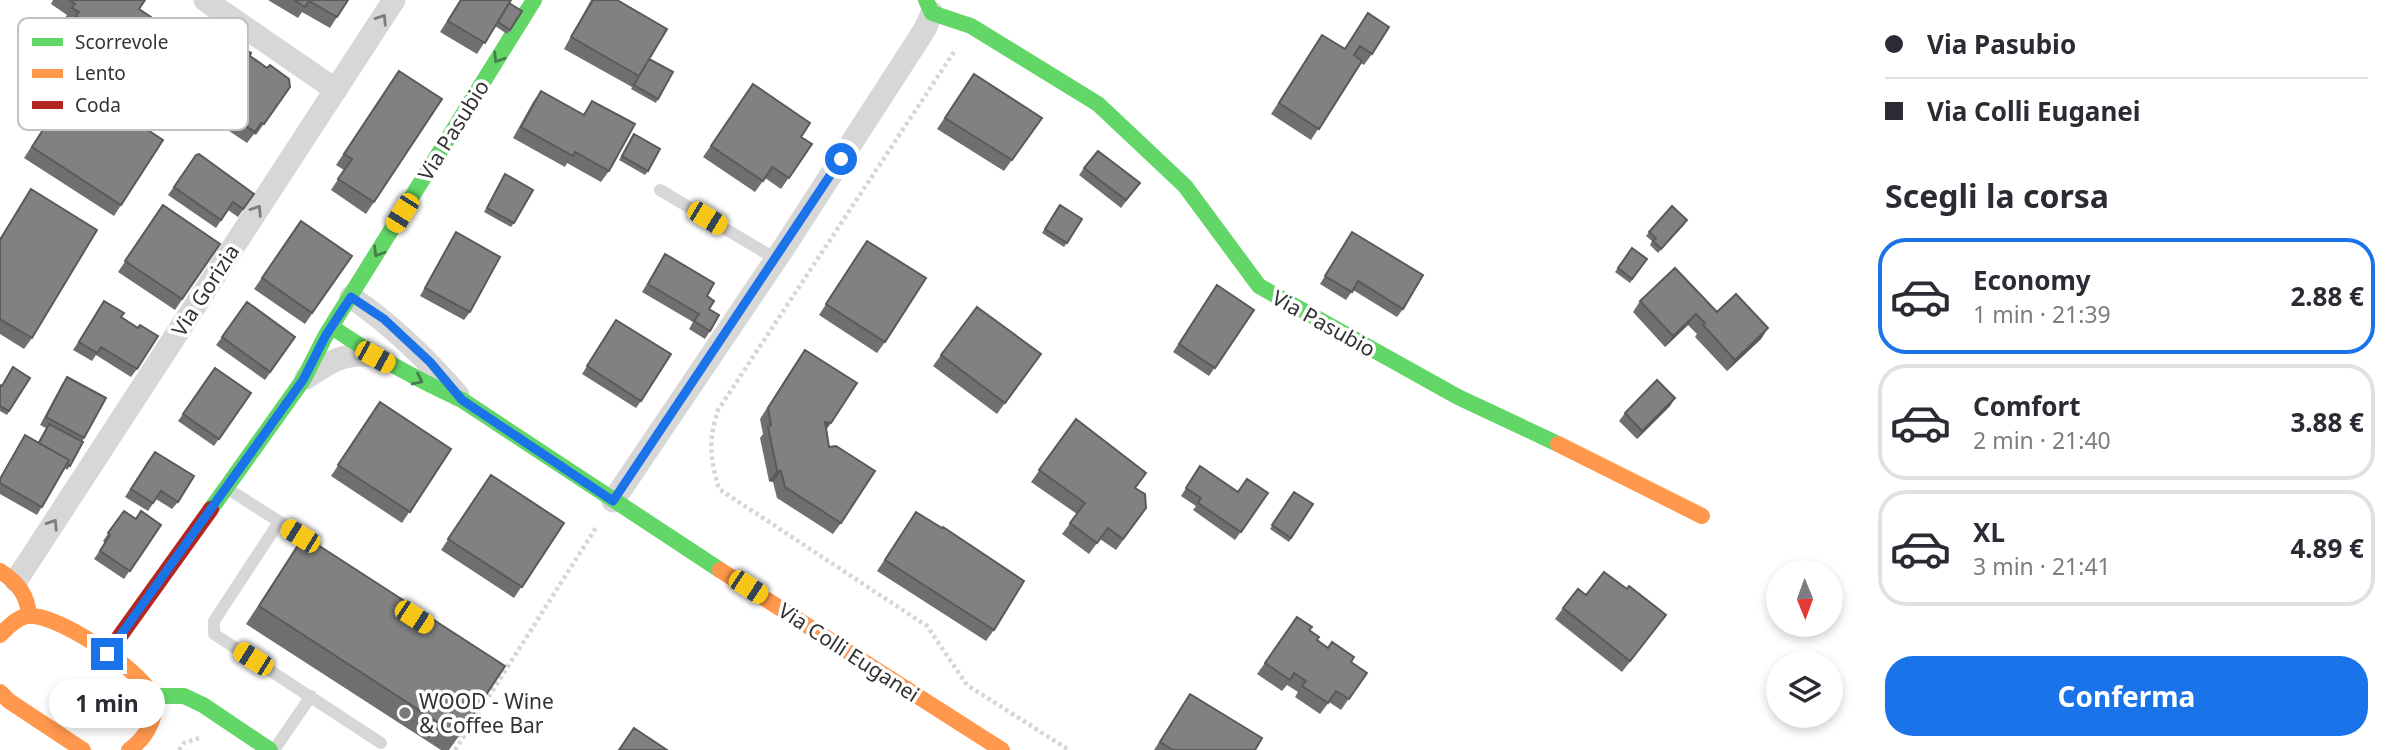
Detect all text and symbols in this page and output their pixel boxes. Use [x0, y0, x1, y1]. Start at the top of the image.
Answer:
one-way arrow [373, 14, 386, 27]
legend [18, 18, 248, 130]
text: Via Pasubio [1927, 26, 2076, 62]
text: Scorrevole [75, 29, 168, 55]
one-way arrow [493, 50, 506, 63]
text: Lento [75, 60, 126, 86]
street label: Via Pasubio [411, 74, 495, 186]
text: Coda [75, 92, 121, 118]
text: Via Colli Euganei [1927, 93, 2141, 129]
route start [825, 143, 857, 175]
text: Scegli la corsa [1885, 174, 2109, 217]
car [382, 190, 423, 236]
car [684, 198, 731, 238]
one-way arrow [249, 205, 262, 218]
street label: Via Gorizia [165, 239, 245, 341]
one-way arrow [374, 244, 387, 257]
text: Economy [1973, 262, 2091, 298]
icon: car [1889, 265, 1952, 328]
text: 2.88 € [2290, 278, 2364, 314]
street label: Via Pasubio [1267, 283, 1381, 363]
text: 1 min · 21:39 [1973, 298, 2111, 330]
car [352, 338, 399, 376]
one-way arrow [411, 371, 423, 385]
text: Comfort [1973, 388, 2081, 424]
icon: car [1889, 391, 1952, 454]
text: 3.88 € [2290, 404, 2364, 440]
text: 2 min · 21:40 [1973, 424, 2111, 456]
text: XL [1973, 514, 2005, 550]
car [277, 516, 324, 556]
icon: car [1889, 517, 1952, 580]
one-way arrow [44, 518, 57, 531]
text: 4.89 € [2290, 530, 2364, 566]
text: 3 min · 21:41 [1973, 550, 2111, 582]
north arrow [1766, 560, 1843, 637]
map controls [1766, 560, 1843, 728]
car [725, 567, 772, 607]
street label: Via Colli Euganei [773, 596, 925, 708]
car [391, 597, 438, 637]
route end [91, 638, 123, 670]
car [230, 639, 277, 679]
button: layers [1766, 651, 1843, 728]
button: Conferma [1885, 656, 2368, 736]
callout: 1 min [49, 678, 165, 728]
text: 1 min [75, 687, 139, 719]
place label: WOOD - Wine & Coffee Bar [419, 687, 554, 739]
marker: WOOD - Wine & Coffee Bar [397, 705, 413, 721]

